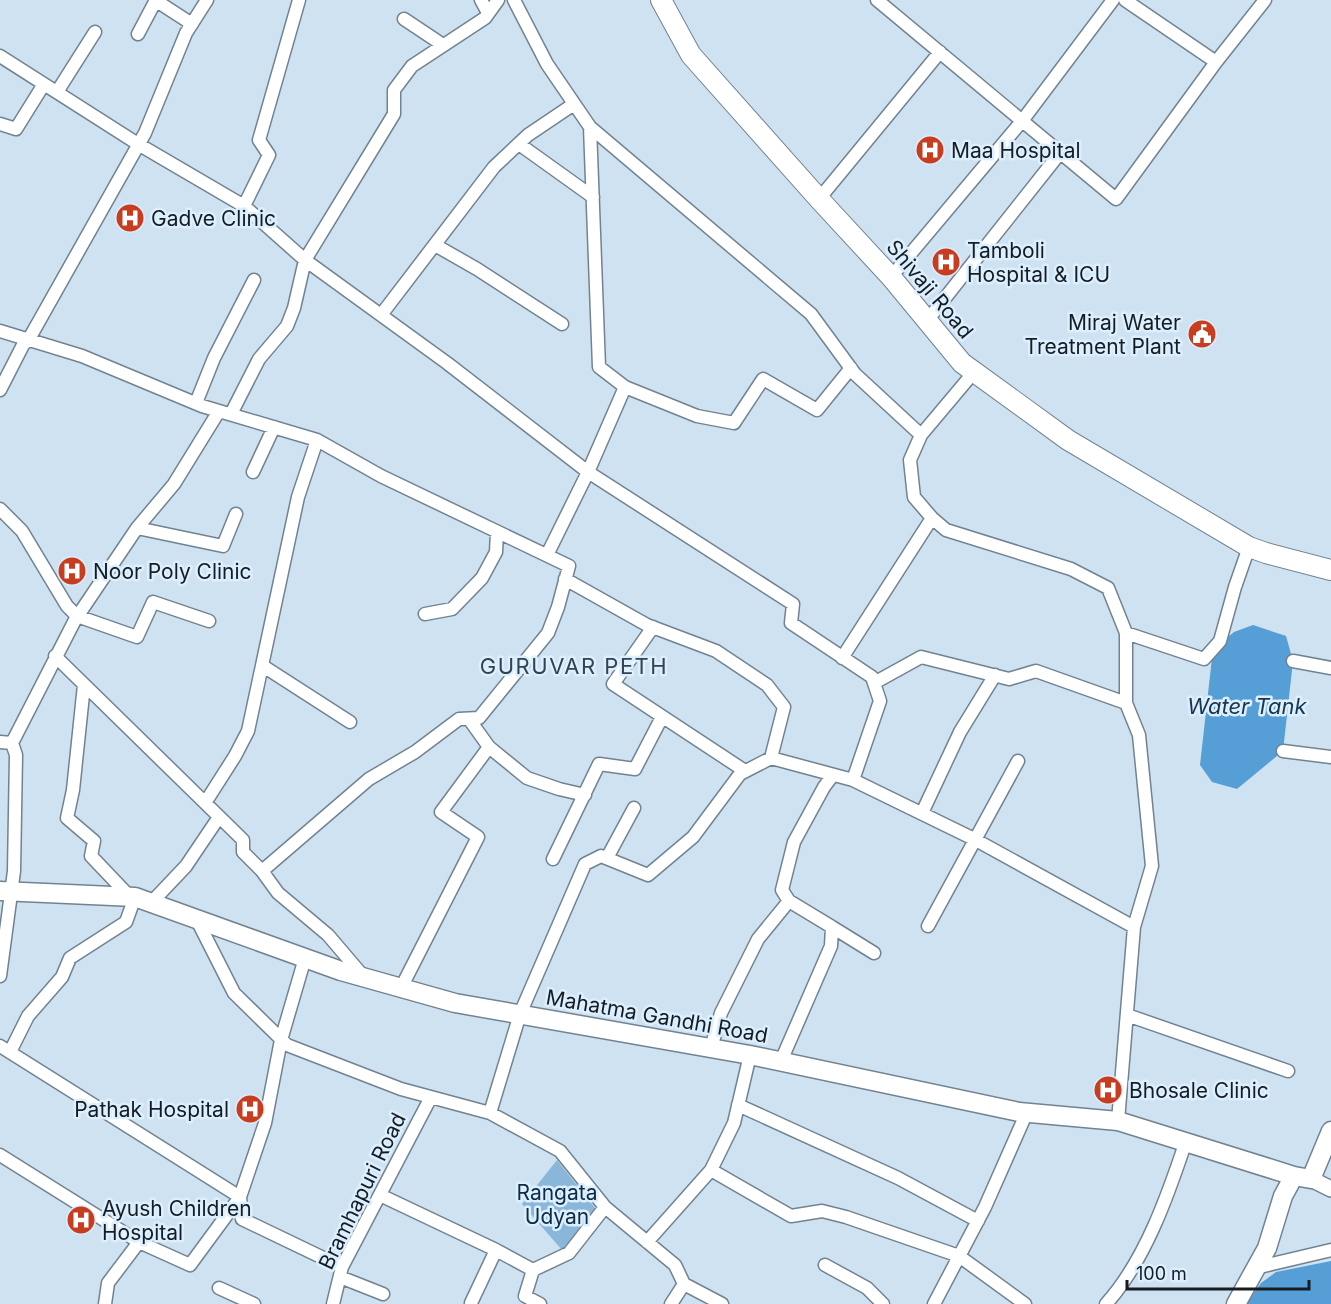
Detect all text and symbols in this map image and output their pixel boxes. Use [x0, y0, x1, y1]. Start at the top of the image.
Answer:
hospital icon: Maa Hospital [914, 134, 946, 166]
place label: Maa Hospital [951, 138, 1081, 163]
hospital icon: Gadve Clinic [114, 202, 146, 234]
place label: Gadve Clinic [151, 206, 276, 231]
street label: Shivaji Road [881, 235, 979, 343]
place label: Tamboli Hospital & ICU [967, 238, 1110, 287]
hospital icon: Tamboli Hospital & ICU [930, 246, 962, 278]
place label: Miraj Water Treatment Plant [1025, 310, 1181, 359]
public building icon: Miraj Water Treatment Plant [1186, 318, 1218, 350]
hospital icon: Noor Poly Clinic [56, 555, 88, 587]
place label: Noor Poly Clinic [93, 559, 252, 584]
district label: GURUVAR PETH [480, 653, 668, 679]
water label: Water Tank [1187, 693, 1308, 719]
street label: Mahatma Gandhi Road [544, 984, 770, 1048]
hospital icon: Bhosale Clinic [1092, 1074, 1124, 1106]
place label: Bhosale Clinic [1129, 1078, 1269, 1103]
hospital icon: Pathak Hospital [234, 1093, 266, 1125]
place label: Pathak Hospital [74, 1097, 229, 1122]
street label: Bramhapuri Road [313, 1109, 411, 1273]
park label: Rangata Udyan [516, 1180, 598, 1229]
place label: Ayush Children Hospital [102, 1196, 252, 1245]
hospital icon: Ayush Children Hospital [65, 1204, 97, 1236]
scale bar [1127, 1253, 1308, 1291]
text: 100 m [1136, 1263, 1187, 1284]

